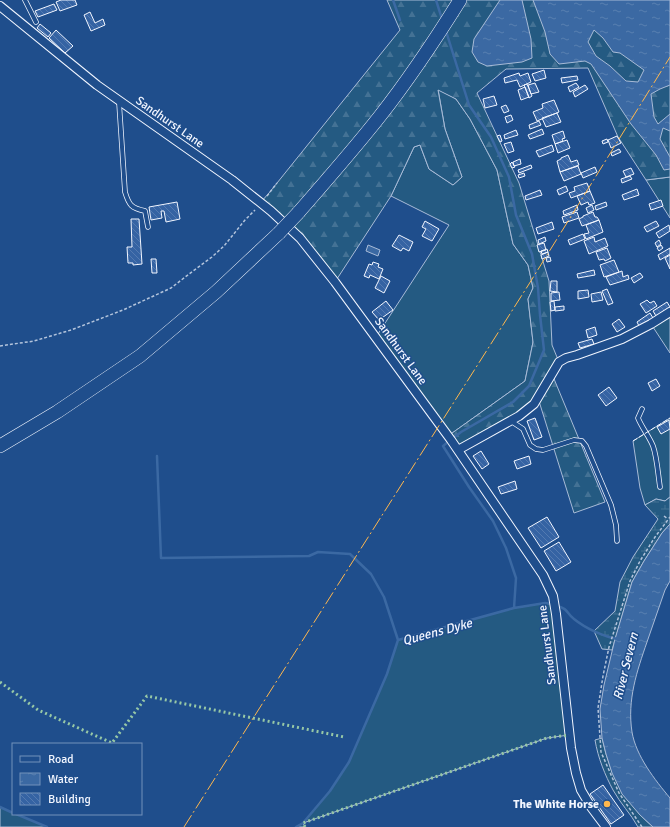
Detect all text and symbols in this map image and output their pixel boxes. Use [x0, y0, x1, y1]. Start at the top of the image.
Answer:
street label: Sandhurst Lane [133, 93, 207, 152]
street label: Sandhurst Lane [371, 315, 430, 388]
street label: Sandhurst Lane [535, 604, 560, 686]
water label: Queens Dyke [401, 615, 475, 649]
water label: River Severn [610, 630, 642, 702]
legend [12, 743, 142, 815]
text: Road [48, 752, 74, 767]
text: Water [48, 772, 79, 787]
text: Building [48, 792, 91, 807]
place label: The White Horse [513, 797, 599, 812]
marker: The White Horse [602, 799, 612, 809]

